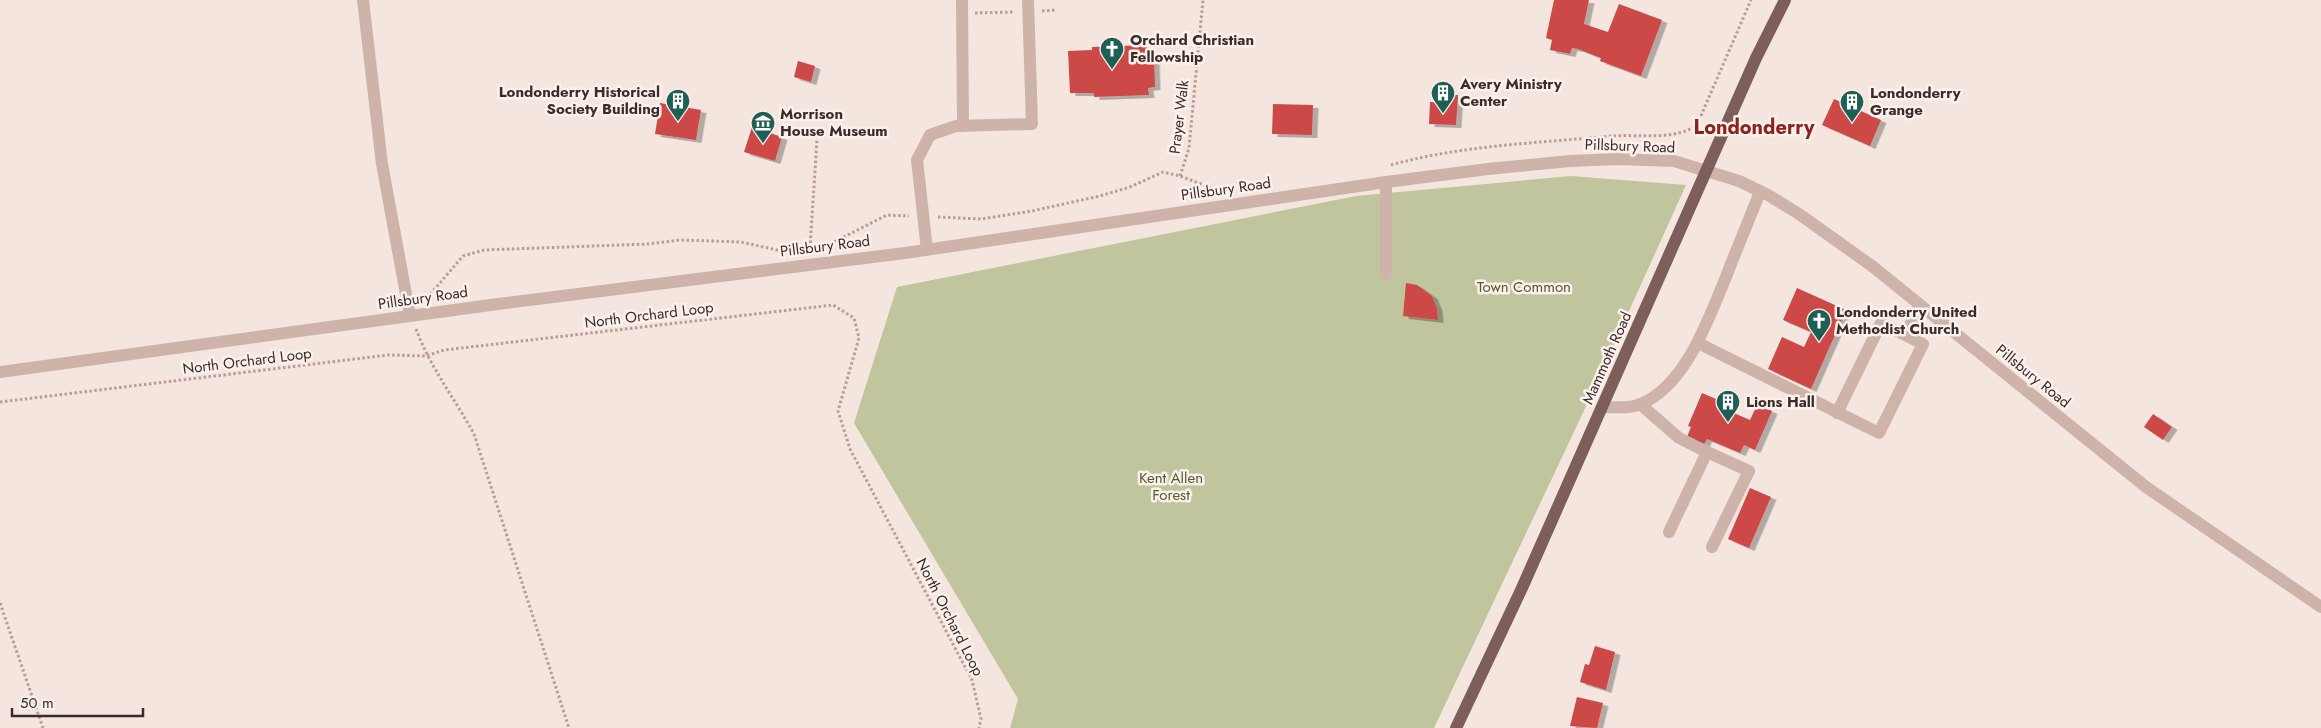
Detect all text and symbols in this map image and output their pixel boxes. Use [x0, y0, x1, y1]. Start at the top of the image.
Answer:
place label: Orchard Christian Fellowship [1130, 29, 1254, 68]
church icon: Orchard Christian Fellowship [1099, 36, 1125, 70]
place label: Avery Ministry Center [1459, 73, 1562, 112]
street label: Prayer Walk [1164, 78, 1195, 155]
building icon: Avery Ministry Center [1430, 80, 1456, 114]
place label: Londonderry Historical Society Building [499, 81, 660, 120]
place label: Londonderry Grange [1870, 82, 1961, 121]
building icon: Londonderry Historical Society Building [665, 88, 691, 122]
building icon: Londonderry Grange [1839, 89, 1865, 123]
place label: Morrison House Museum [780, 103, 888, 142]
museum icon: Morrison House Museum [750, 110, 776, 144]
district label: Londonderry [1694, 113, 1815, 142]
street label: Pillsbury Road [1584, 133, 1676, 159]
street label: Pillsbury Road [1180, 172, 1272, 206]
street label: Pillsbury Road [779, 230, 871, 262]
park label: Town Common [1477, 276, 1571, 298]
street label: Pillsbury Road [377, 281, 469, 315]
street label: North Orchard Loop [583, 296, 715, 334]
place label: Londonderry United Methodist Church [1836, 301, 1977, 340]
street label: Mammoth Road [1577, 308, 1637, 408]
church icon: Londonderry United Methodist Church [1806, 308, 1832, 342]
street label: Pillsbury Road [1991, 339, 2075, 413]
street label: North Orchard Loop [181, 342, 313, 380]
building icon: Lions Hall [1715, 389, 1741, 423]
place label: Lions Hall [1746, 391, 1815, 413]
park label: Kent Allen Forest [1139, 467, 1203, 506]
street label: North Orchard Loop [911, 554, 989, 680]
scale bar [12, 686, 144, 718]
text: 50 m [20, 692, 54, 714]

